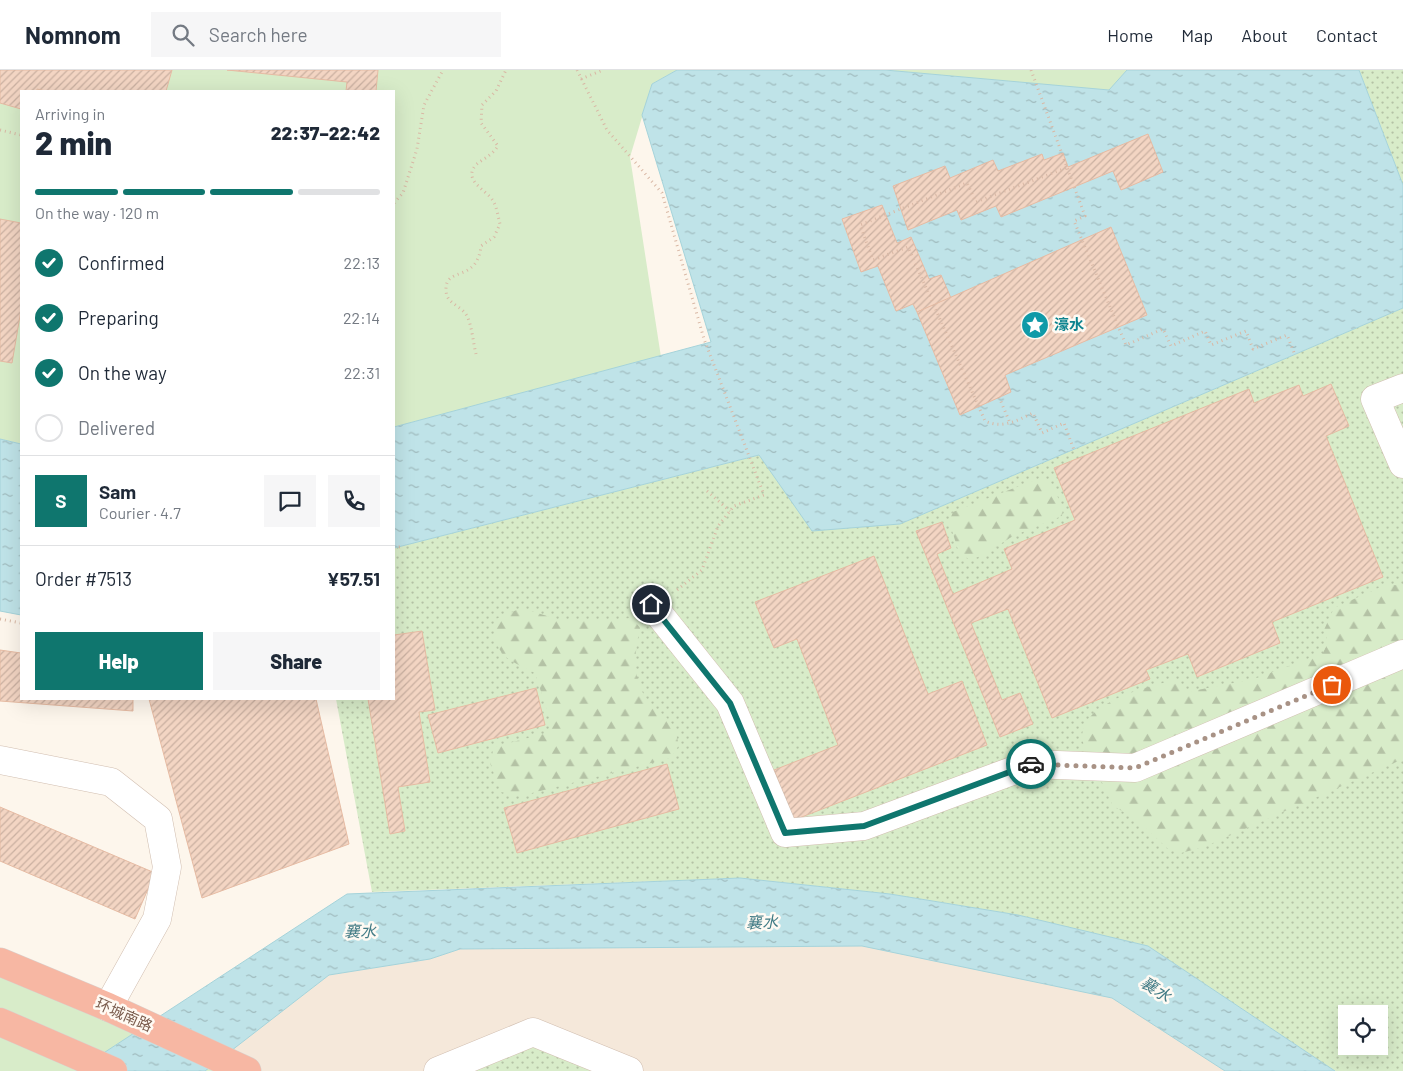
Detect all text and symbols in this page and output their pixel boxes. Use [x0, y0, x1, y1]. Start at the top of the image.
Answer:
search box [151, 12, 501, 57]
text: Nomnom [25, 20, 121, 49]
icon: search [169, 21, 197, 49]
text: Search here [209, 23, 308, 46]
text: Home [1107, 24, 1153, 46]
text: Map [1181, 24, 1213, 46]
text: About [1241, 24, 1288, 46]
text: Contact [1316, 24, 1378, 46]
text: Arriving in [35, 104, 105, 123]
text: 22:37–22:42 [271, 121, 380, 144]
text: 2 min [35, 123, 112, 161]
text: On the way · 120 m [35, 203, 159, 222]
icon: check [35, 249, 63, 277]
text: Confirmed [78, 251, 165, 274]
text: 22:13 [344, 253, 380, 272]
icon: check [35, 304, 63, 332]
text: Preparing [78, 306, 159, 329]
text: 22:14 [343, 308, 380, 327]
place icon: 濠水 [1020, 310, 1050, 340]
place label: 濠水 [1054, 315, 1084, 333]
icon: check [35, 359, 63, 387]
text: On the way [78, 361, 167, 384]
text: 22:31 [344, 363, 380, 382]
text: Delivered [78, 416, 155, 439]
button: chat [264, 475, 316, 527]
button: phone [328, 475, 380, 527]
text: Sam [99, 480, 136, 503]
text: S [55, 489, 67, 512]
text: Courier · 4.7 [99, 503, 181, 522]
text: Order #7513 [35, 567, 132, 590]
text: ¥57.51 [327, 567, 380, 590]
pin [630, 583, 672, 625]
icon: home [637, 590, 665, 618]
button: Help [35, 632, 203, 690]
button: Share [213, 632, 380, 690]
pin [1311, 664, 1353, 706]
icon: bag [1318, 671, 1346, 699]
courier [1006, 739, 1056, 789]
icon: car [1017, 750, 1045, 778]
water label: 襄水 [746, 911, 779, 932]
water label: 襄水 [344, 921, 377, 940]
water label: 襄水 [1138, 972, 1176, 1006]
street label: 环城南路 [93, 994, 155, 1035]
map controls [1338, 1005, 1388, 1055]
button: locate [1338, 1005, 1388, 1055]

